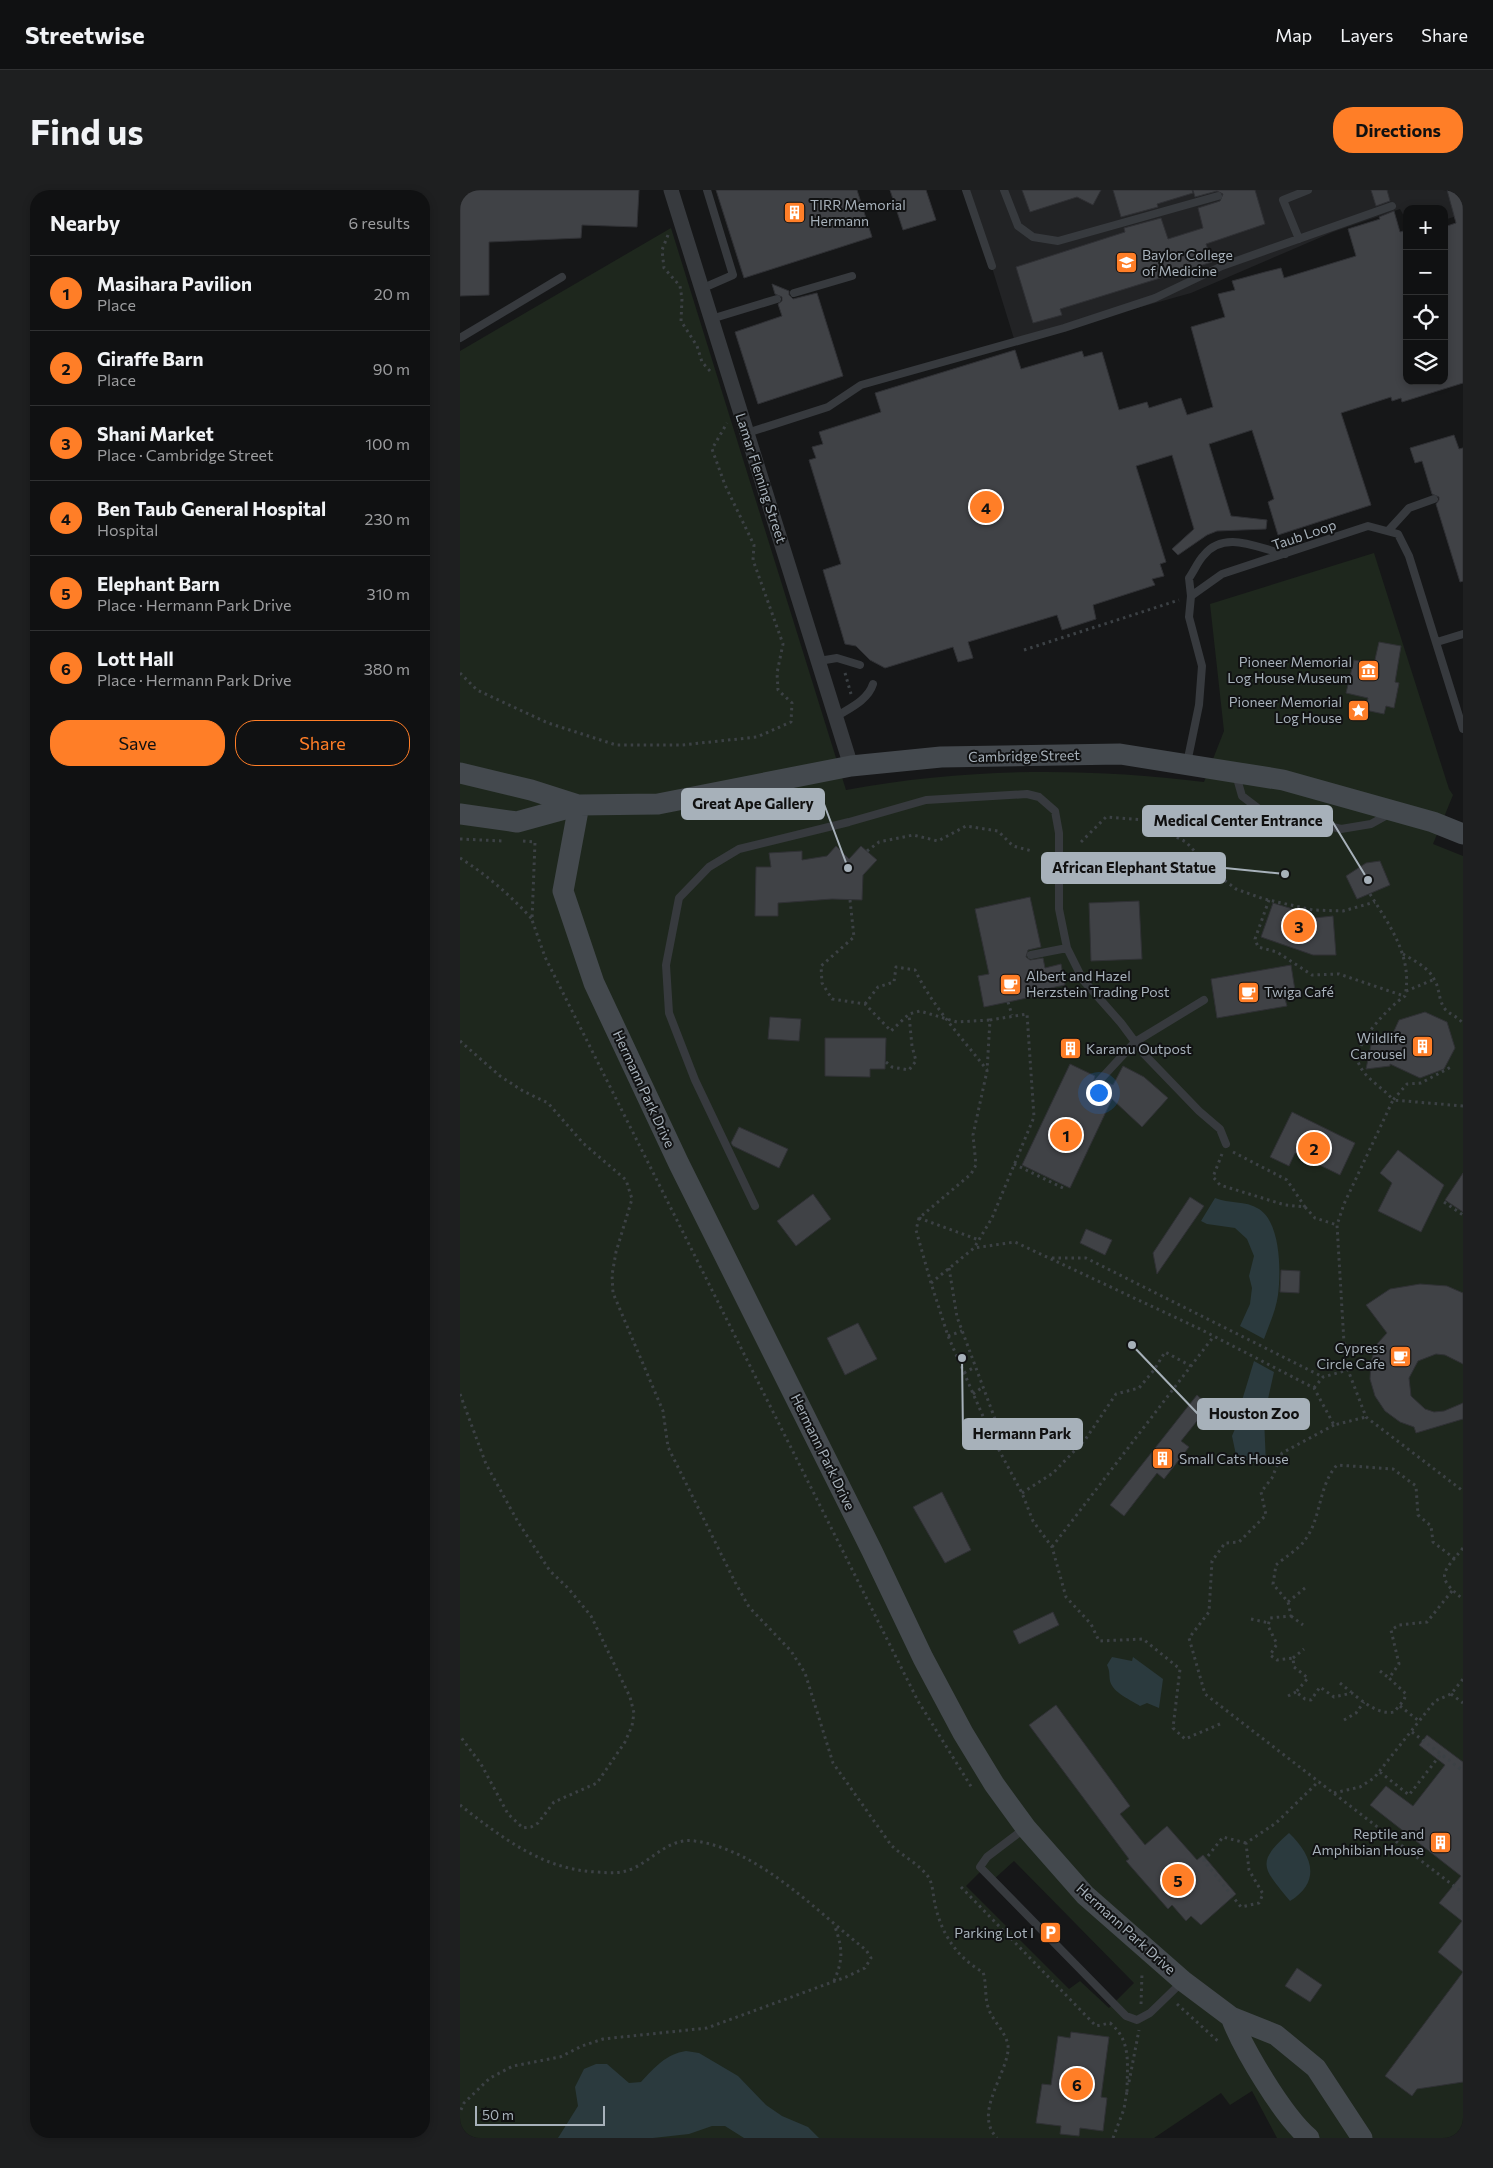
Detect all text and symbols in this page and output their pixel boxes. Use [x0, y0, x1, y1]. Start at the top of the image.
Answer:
text: Streetwise [25, 20, 145, 49]
text: Map [1275, 24, 1312, 46]
text: Layers [1340, 24, 1393, 46]
text: Share [1421, 24, 1468, 46]
button: Directions [1333, 107, 1463, 153]
text: Find us [30, 109, 144, 152]
place label: TIRR Memorial Hermann [810, 196, 906, 229]
building icon: TIRR Memorial Hermann [782, 201, 806, 225]
map controls [1403, 205, 1448, 385]
button: + [1403, 205, 1448, 250]
text: Nearby [50, 210, 120, 235]
text: 6 results [349, 213, 410, 232]
place label: Baylor College of Medicine [1142, 246, 1233, 279]
button: − [1403, 250, 1448, 295]
school or university icon: Baylor College of Medicine [1114, 251, 1138, 275]
text: Masihara Pavilion [97, 272, 252, 295]
text: 1 [62, 284, 70, 303]
text: 20 m [374, 284, 410, 303]
text: Place [97, 295, 136, 314]
button: locate [1403, 295, 1448, 340]
button: layers [1403, 340, 1448, 385]
text: Giraffe Barn [97, 347, 204, 370]
text: 2 [61, 359, 71, 378]
text: 90 m [373, 359, 410, 378]
text: Place [97, 370, 136, 389]
street label: Lamar Fleming Street [732, 411, 791, 545]
text: Shani Market [97, 422, 214, 445]
text: 3 [61, 434, 71, 453]
text: 100 m [365, 434, 410, 453]
text: Place · Cambridge Street [97, 445, 273, 464]
pin: 4 [970, 488, 1002, 526]
text: Ben Taub General Hospital [97, 497, 326, 520]
text: 4 [61, 509, 71, 528]
text: 230 m [365, 509, 410, 528]
street label: Taub Loop [1269, 516, 1338, 553]
text: Hospital [97, 520, 158, 539]
text: Elephant Barn [97, 572, 220, 595]
text: 5 [61, 584, 71, 603]
text: 310 m [367, 584, 410, 603]
text: Place · Hermann Park Drive [97, 595, 291, 614]
text: Lott Hall [97, 647, 174, 670]
place label: Pioneer Memorial Log House Museum [1227, 653, 1352, 686]
museum icon: Pioneer Memorial Log House Museum [1356, 658, 1380, 682]
text: 6 [61, 659, 71, 678]
text: 380 m [364, 659, 410, 678]
text: Place · Hermann Park Drive [97, 670, 291, 689]
place label: Pioneer Memorial Log House [1229, 693, 1342, 726]
place icon: Pioneer Memorial Log House [1346, 698, 1370, 722]
button: Save [50, 720, 225, 766]
button: Share [235, 720, 410, 766]
street label: Cambridge Street [968, 746, 1080, 765]
callout: Great Ape Gallery [682, 789, 824, 819]
text: Great Ape Gallery [692, 794, 815, 812]
callout: Medical Center Entrance [1143, 806, 1332, 836]
text: Medical Center Entrance [1153, 811, 1323, 829]
callout: African Elephant Statue [1042, 853, 1225, 883]
text: African Elephant Statue [1052, 858, 1216, 876]
pin: 3 [1283, 907, 1315, 945]
place label: Albert and Hazel Herzstein Trading Post [1026, 967, 1170, 1000]
cafe icon: Albert and Hazel Herzstein Trading Post [998, 972, 1022, 996]
cafe icon: Twiga Café [1236, 980, 1260, 1004]
place label: Twiga Café [1264, 983, 1334, 1000]
street label: Hermann Park Drive [610, 1027, 679, 1150]
place label: Wildlife Carousel [1350, 1029, 1406, 1062]
building icon: Wildlife Carousel [1410, 1034, 1434, 1058]
building icon: Karamu Outpost [1058, 1037, 1082, 1061]
place label: Karamu Outpost [1086, 1040, 1192, 1057]
your location [1086, 1080, 1112, 1106]
pin: 1 [1050, 1116, 1082, 1154]
pin: 2 [1298, 1129, 1330, 1167]
place label: Cypress Circle Cafe [1316, 1339, 1385, 1372]
cafe icon: Cypress Circle Cafe [1389, 1344, 1413, 1368]
street label: Hermann Park Drive [788, 1391, 859, 1513]
callout: Houston Zoo [1198, 1399, 1309, 1429]
text: Houston Zoo [1209, 1404, 1299, 1422]
callout: Hermann Park [963, 1419, 1082, 1449]
text: Hermann Park [973, 1424, 1072, 1442]
building icon: Small Cats House [1151, 1447, 1175, 1471]
place label: Small Cats House [1179, 1450, 1289, 1467]
place label: Reptile and Amphibian House [1312, 1825, 1424, 1858]
building icon: Reptile and Amphibian House [1428, 1830, 1452, 1854]
pin: 5 [1162, 1861, 1194, 1899]
street label: Hermann Park Drive [1073, 1880, 1179, 1978]
parking icon: Parking Lot I [1038, 1921, 1062, 1945]
place label: Parking Lot I [954, 1924, 1034, 1941]
pin: 6 [1061, 2065, 1093, 2103]
scale bar [475, 2103, 605, 2126]
text: 50 m [482, 2106, 514, 2123]

